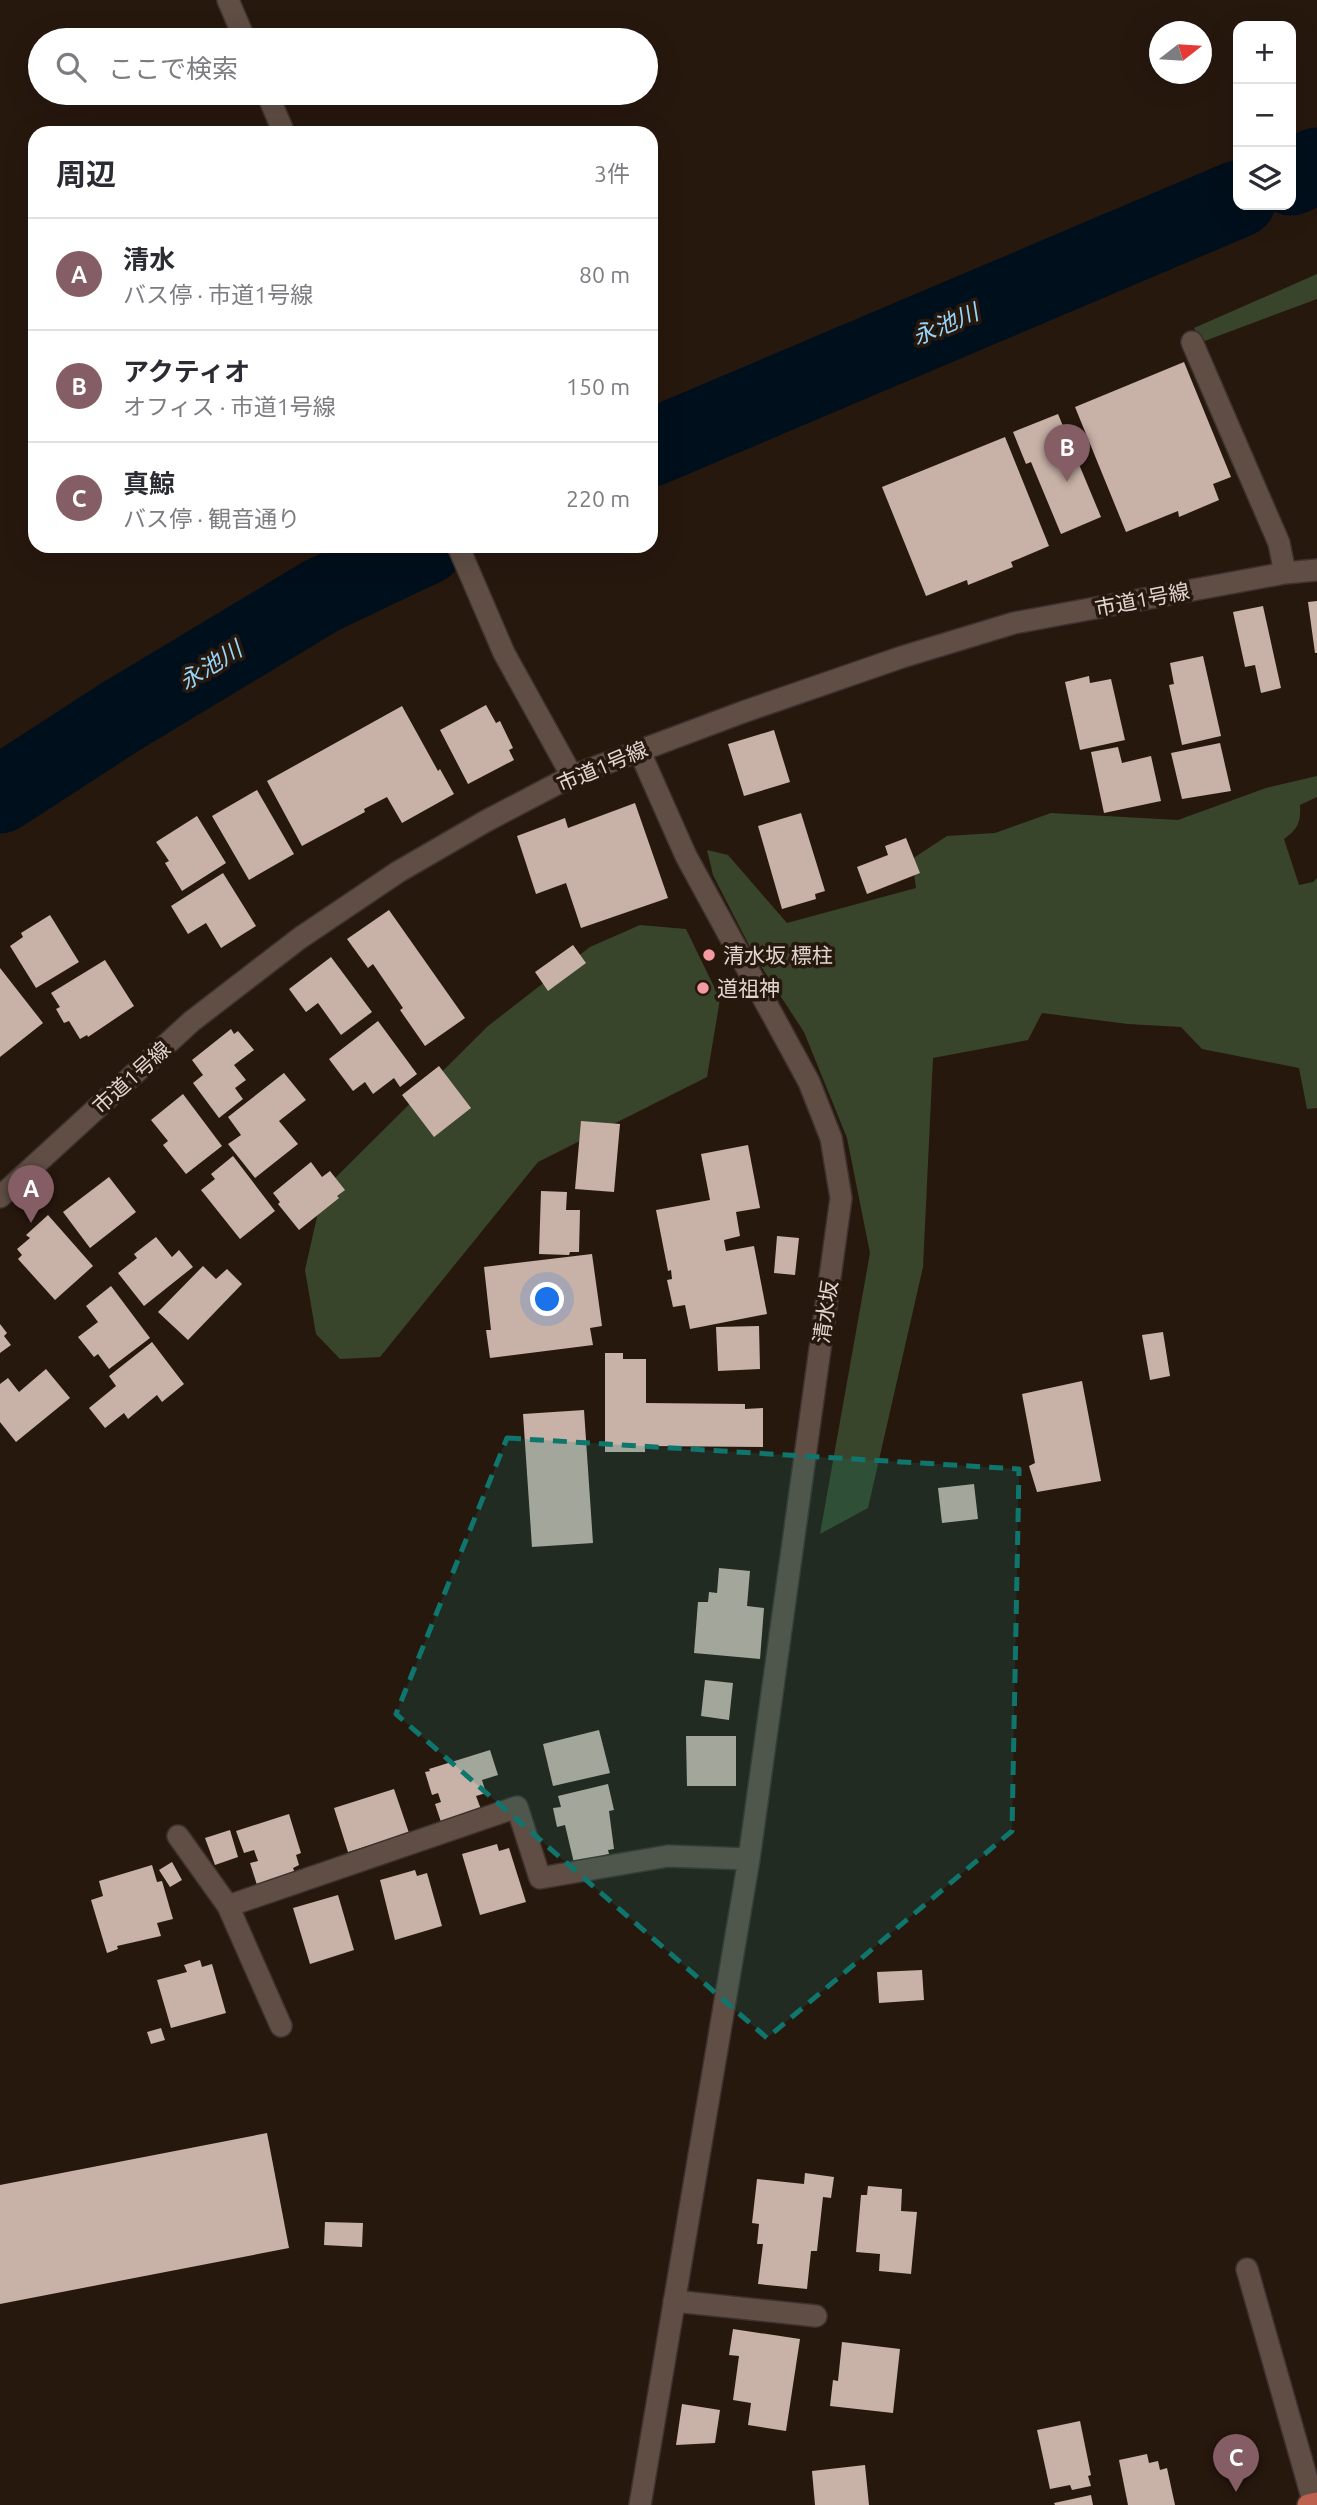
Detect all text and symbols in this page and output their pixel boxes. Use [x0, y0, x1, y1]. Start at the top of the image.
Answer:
north arrow [1149, 21, 1212, 84]
map controls [1233, 21, 1296, 210]
button: + [1233, 21, 1296, 84]
search box [28, 28, 658, 105]
icon: search [52, 48, 90, 86]
text: ここで検索 [108, 54, 238, 83]
button: − [1233, 84, 1296, 147]
button: layers [1233, 147, 1296, 210]
text: 周辺 [56, 157, 116, 191]
text: 3件 [594, 161, 630, 186]
text: 清水 [123, 245, 175, 274]
text: A [71, 262, 87, 287]
text: 80 m [579, 262, 630, 287]
text: バス停 · 市道1号線 [123, 282, 313, 307]
water label: 永池川 [908, 298, 984, 349]
text: アクティオ [123, 357, 250, 386]
text: B [71, 374, 87, 399]
text: 150 m [566, 374, 630, 399]
text: オフィス · 市道1号線 [123, 394, 336, 419]
pin: B [1044, 424, 1090, 482]
text: 真鯨 [123, 469, 175, 498]
text: C [72, 486, 86, 511]
text: 220 m [566, 486, 630, 511]
text: バス停 · 観音通り [123, 506, 300, 531]
street label: 市道1号線 [1093, 578, 1191, 620]
water label: 永池川 [174, 635, 248, 694]
street label: 市道1号線 [553, 736, 651, 796]
place label: 清水坂 標柱 [723, 943, 833, 967]
marker: 清水坂 標柱 [701, 947, 717, 963]
place label: 道祖神 [717, 976, 780, 1000]
marker: 道祖神 [695, 980, 711, 996]
street label: 市道1号線 [87, 1036, 175, 1118]
pin: A [8, 1165, 54, 1223]
street label: 清水坂 [809, 1279, 841, 1345]
your location [530, 1282, 564, 1316]
pin: C [1213, 2434, 1259, 2492]

